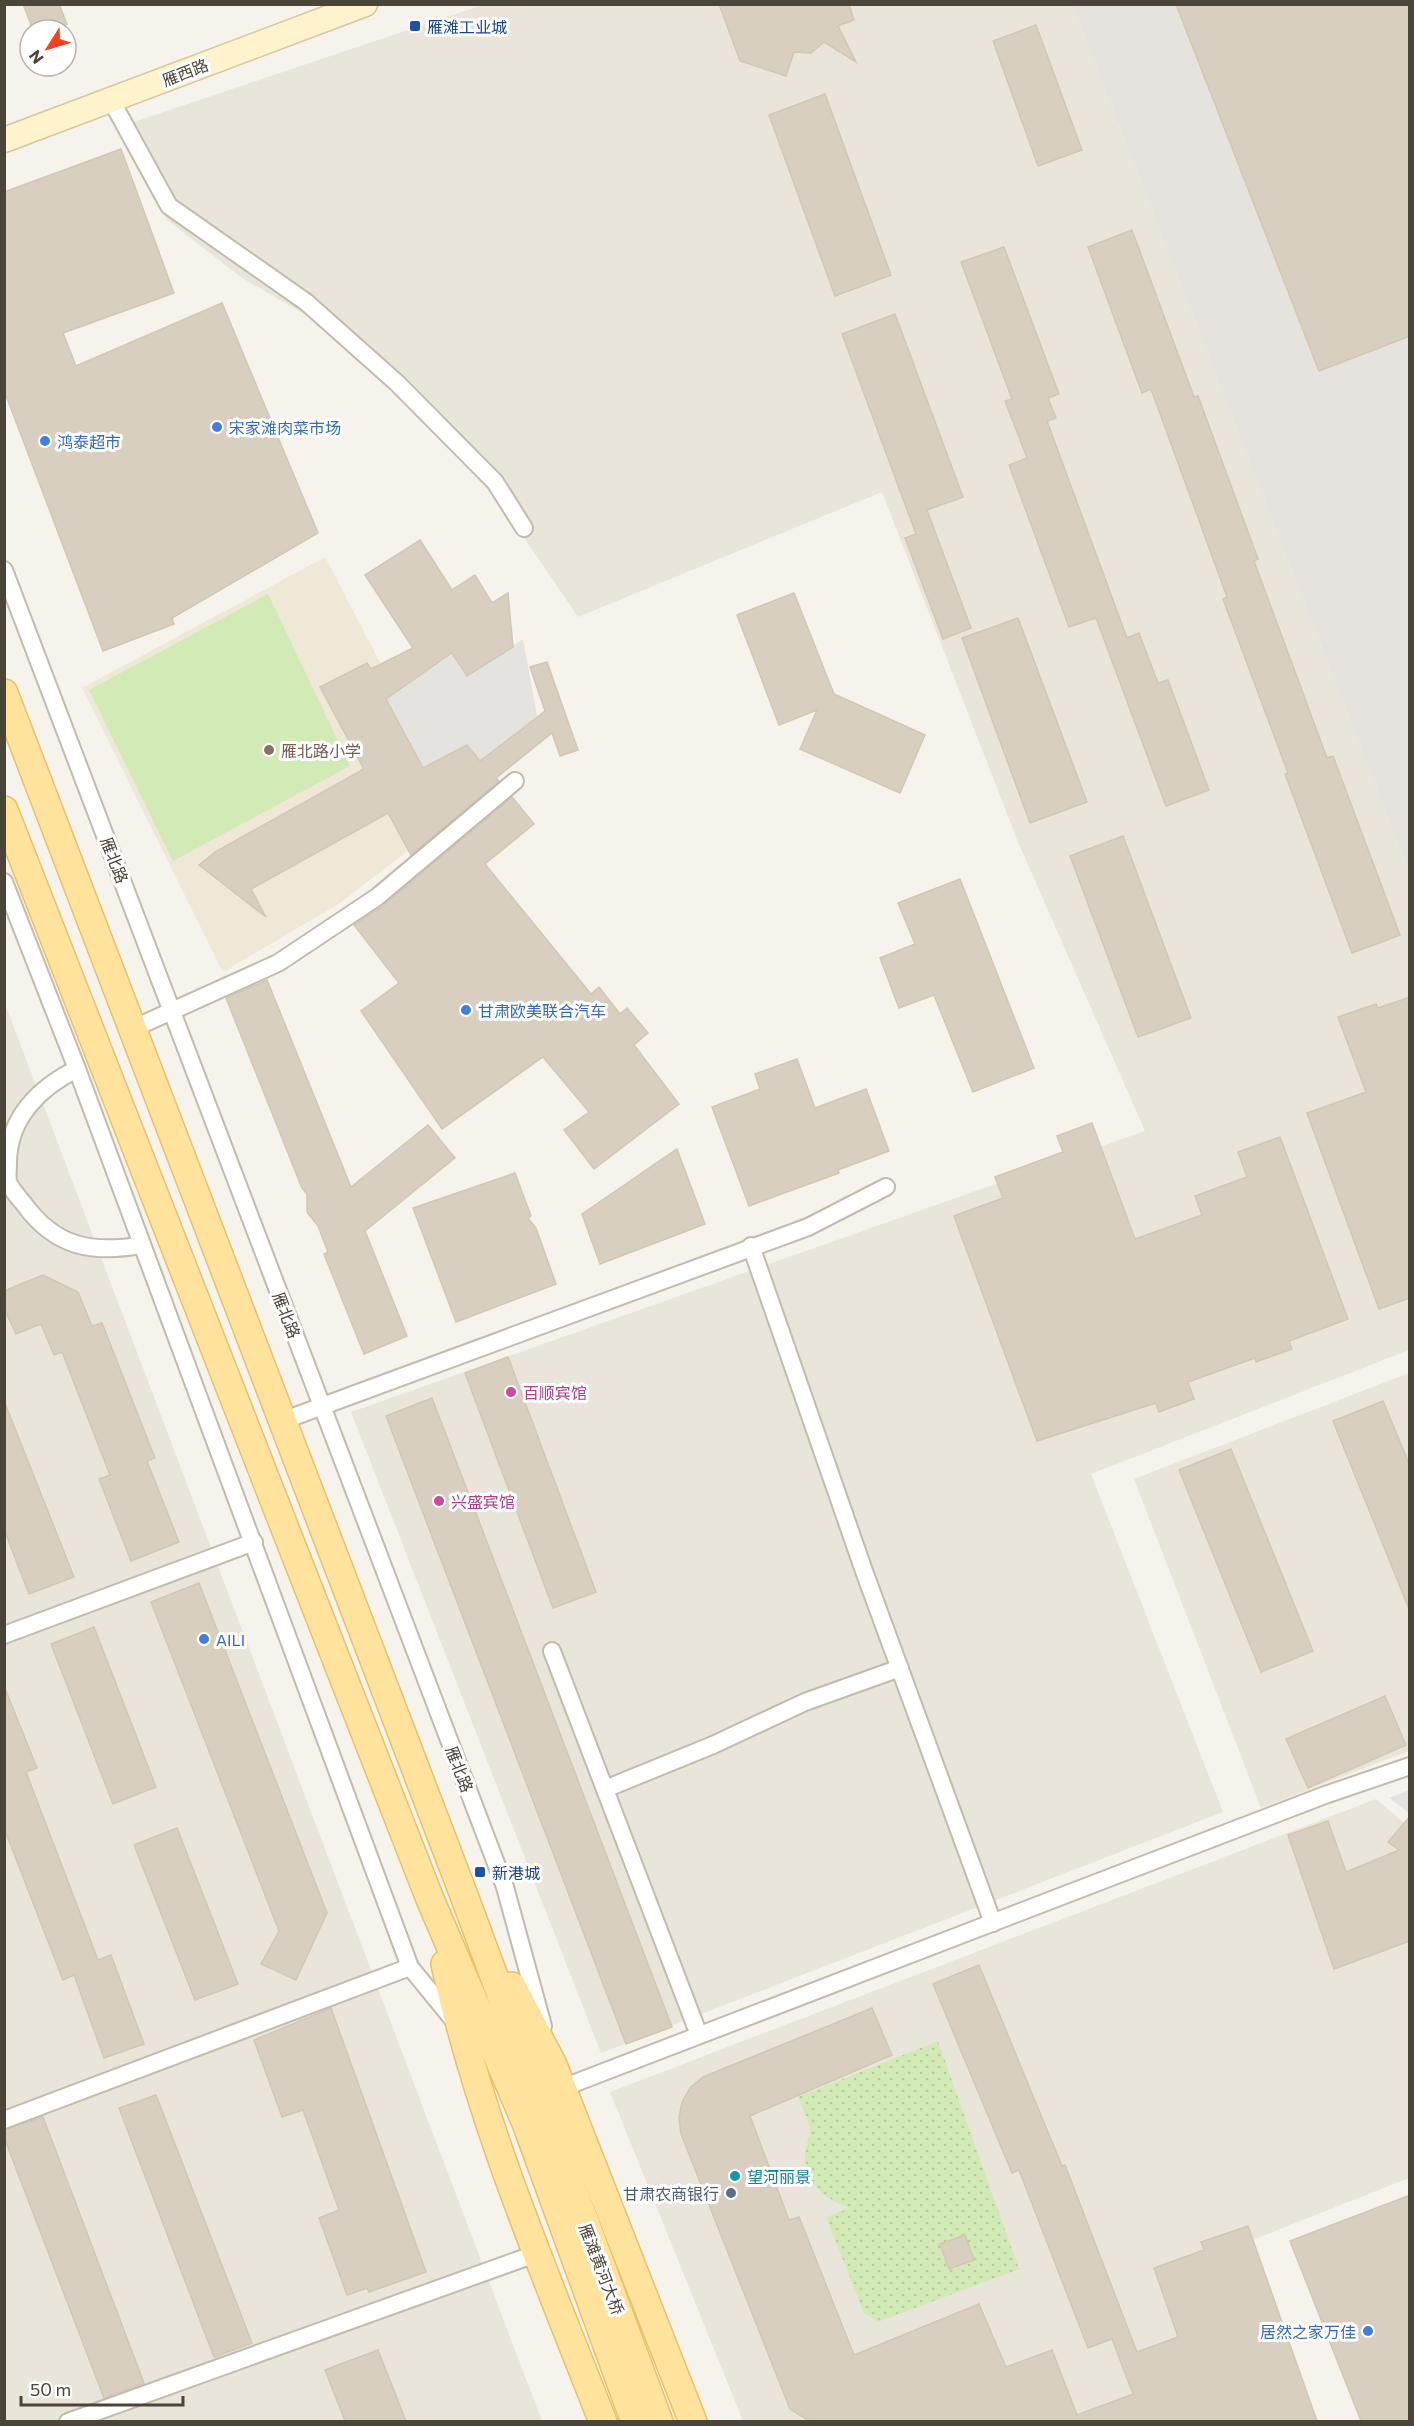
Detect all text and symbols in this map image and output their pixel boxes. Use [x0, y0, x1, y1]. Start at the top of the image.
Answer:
place label: 雁滩工业城 [427, 17, 507, 36]
north arrow [18, 18, 78, 78]
marker: 雁滩工业城 [408, 19, 422, 33]
text: N [24, 47, 47, 68]
street label: 雁西路 [159, 55, 211, 89]
place label: 宋家滩肉菜市场 [229, 418, 341, 437]
marker: 宋家滩肉菜市场 [210, 420, 224, 434]
place label: 鸿泰超市 [57, 432, 121, 451]
marker: 鸿泰超市 [38, 434, 52, 448]
place label: 雁北路小学 [281, 741, 361, 760]
marker: 雁北路小学 [262, 743, 276, 757]
street label: 雁北路 [98, 834, 132, 886]
place label: 甘肃欧美联合汽车 [478, 1001, 606, 1020]
marker: 甘肃欧美联合汽车 [459, 1003, 473, 1017]
street label: 雁北路 [270, 1289, 304, 1341]
place label: 百顺宾馆 [523, 1383, 587, 1402]
marker: 百顺宾馆 [504, 1385, 518, 1399]
place label: 兴盛宾馆 [451, 1492, 515, 1511]
marker: 兴盛宾馆 [432, 1494, 446, 1508]
place label: AILI [216, 1630, 245, 1649]
marker: AILI [197, 1632, 211, 1646]
street label: 雁北路 [443, 1743, 477, 1795]
place label: 新港城 [492, 1863, 540, 1882]
marker: 新港城 [473, 1865, 487, 1879]
place label: 望河丽景 [747, 2167, 811, 2186]
marker: 望河丽景 [728, 2169, 742, 2183]
place label: 甘肃农商银行 [623, 2184, 719, 2203]
marker: 甘肃农商银行 [724, 2186, 738, 2200]
street label: 雁滩黄河大桥 [576, 2221, 628, 2317]
place label: 居然之家万佳 [1260, 2322, 1356, 2341]
marker: 居然之家万佳 [1361, 2324, 1375, 2338]
scale bar [21, 2369, 183, 2407]
text: 50 m [30, 2378, 71, 2400]

